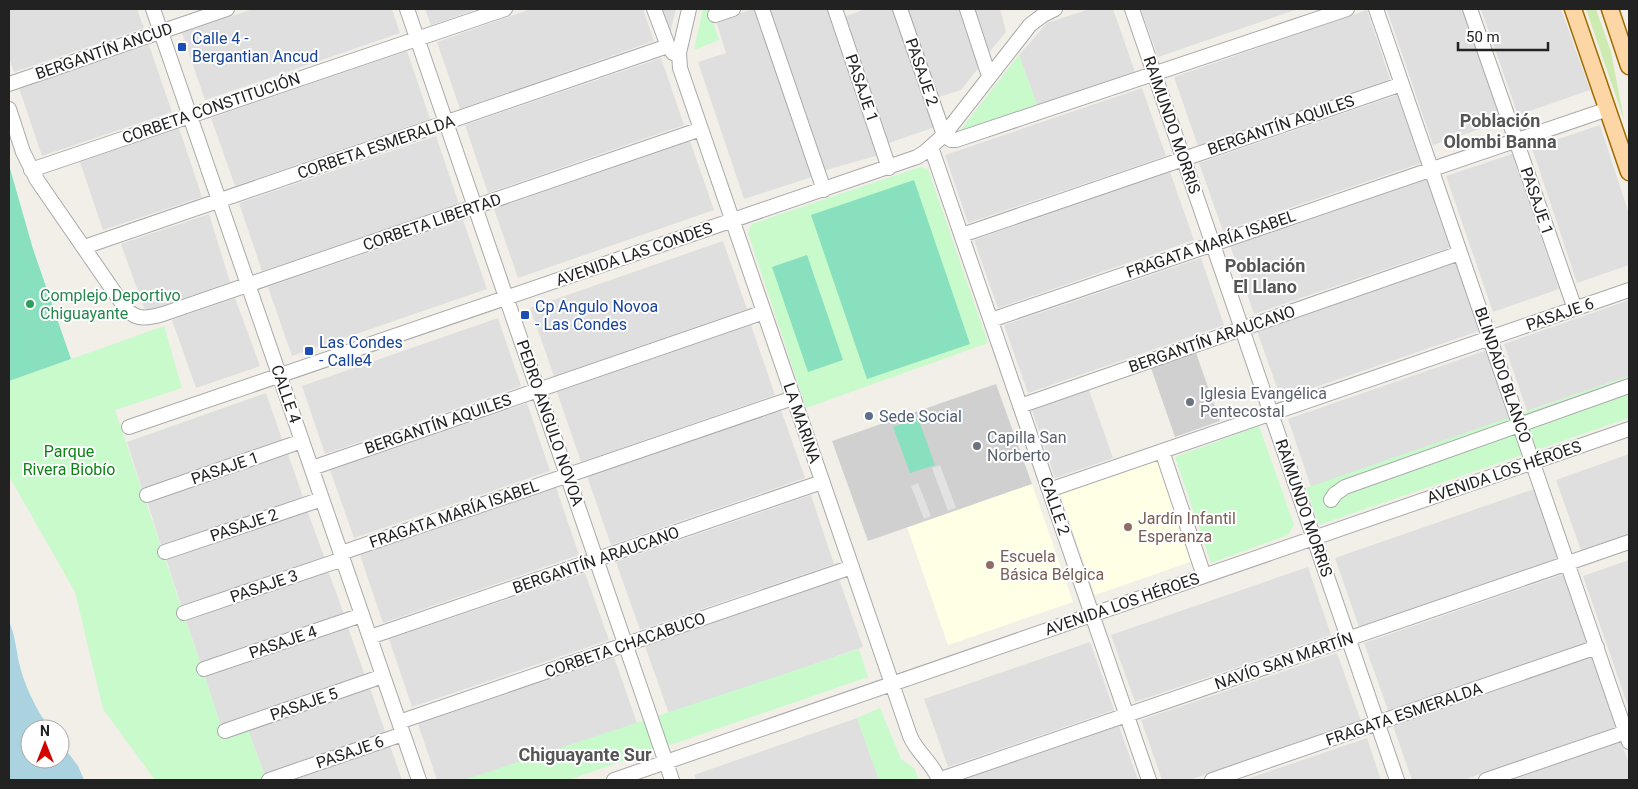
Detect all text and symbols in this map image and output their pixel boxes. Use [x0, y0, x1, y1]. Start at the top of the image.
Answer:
street label: BERGANTÍN ANCUD [33, 19, 175, 83]
scale bar [1458, 20, 1548, 52]
text: 50 m [1466, 28, 1500, 46]
place label: Calle 4 - Bergantian Ancud [192, 29, 318, 66]
street label: PASAJE 2 [902, 36, 942, 108]
marker: Calle 4 - Bergantian Ancud [176, 41, 188, 53]
street label: PASAJE 1 [842, 52, 882, 124]
street label: RAIMUNDO MORRIS [1140, 54, 1204, 196]
street label: CORBETA CONSTITUCIÓN [119, 68, 302, 147]
street label: BERGANTÍN AQUILES [1205, 91, 1357, 159]
district label: Población Olombi Banna [1443, 110, 1557, 152]
street label: CORBETA ESMERALDA [295, 111, 458, 183]
street label: PASAJE 1 [1517, 165, 1557, 237]
street label: CORBETA LIBERTAD [360, 189, 504, 255]
street label: FRAGATA MARÍA ISABEL [1124, 206, 1299, 282]
street label: AVENIDA LAS CONDES [553, 218, 715, 290]
district label: Población El Llano [1225, 255, 1305, 297]
place label: Complejo Deportivo Chiguayante [40, 286, 181, 323]
street label: PASAJE 6 [1524, 294, 1596, 334]
place label: Cp Angulo Novoa - Las Condes [535, 297, 658, 334]
marker: Complejo Deportivo Chiguayante [24, 298, 36, 310]
street label: BERGANTÍN ARAUCANO [1126, 302, 1298, 376]
street label: BLINDADO BLANCO [1471, 304, 1535, 446]
marker: Cp Angulo Novoa - Las Condes [519, 309, 531, 321]
place label: Las Condes - Calle4 [319, 333, 403, 370]
street label: PEDRO ANGULO NOVOA [513, 337, 588, 509]
marker: Las Condes - Calle4 [303, 345, 315, 357]
street label: CALLE 4 [267, 362, 305, 426]
street label: LA MARINA [779, 380, 825, 466]
place label: Iglesia Evangélica Pentecostal [1200, 384, 1327, 421]
street label: BERGANTÍN AQUILES [362, 390, 514, 458]
marker: Iglesia Evangélica Pentecostal [1184, 396, 1196, 408]
place label: Sede Social [879, 407, 962, 426]
marker: Sede Social [863, 410, 875, 422]
place label: Capilla San Norberto [987, 428, 1066, 465]
street label: RAIMUNDO MORRIS [1272, 437, 1336, 579]
street label: AVENIDA LOS HÉROES [1424, 437, 1584, 507]
marker: Capilla San Norberto [971, 440, 983, 452]
park label: Parque Rivera Biobío [23, 442, 115, 479]
street label: PASAJE 1 [189, 448, 261, 488]
street label: CALLE 2 [1036, 474, 1074, 538]
street label: FRAGATA MARÍA ISABEL [367, 476, 542, 552]
street label: PASAJE 2 [208, 505, 280, 545]
place label: Jardín Infantil Esperanza [1138, 509, 1236, 546]
marker: Jardín Infantil Esperanza [1122, 521, 1134, 533]
street label: BERGANTÍN ARAUCANO [510, 523, 682, 597]
place label: Escuela Básica Bélgica [1000, 547, 1104, 584]
marker: Escuela Básica Bélgica [984, 559, 996, 571]
street label: PASAJE 3 [228, 566, 300, 606]
street label: AVENIDA LOS HÉROES [1042, 569, 1202, 639]
street label: CORBETA CHACABUCO [542, 609, 708, 681]
street label: PASAJE 4 [247, 622, 319, 662]
street label: NAVÍO SAN MARTÍN [1212, 628, 1356, 694]
street label: FRAGATA ESMERALDA [1323, 678, 1485, 750]
street label: PASAJE 5 [268, 684, 340, 724]
north arrow [20, 719, 70, 769]
text: N [40, 723, 50, 739]
street label: PASAJE 6 [314, 732, 386, 772]
district label: Chiguayante Sur [518, 744, 652, 765]

